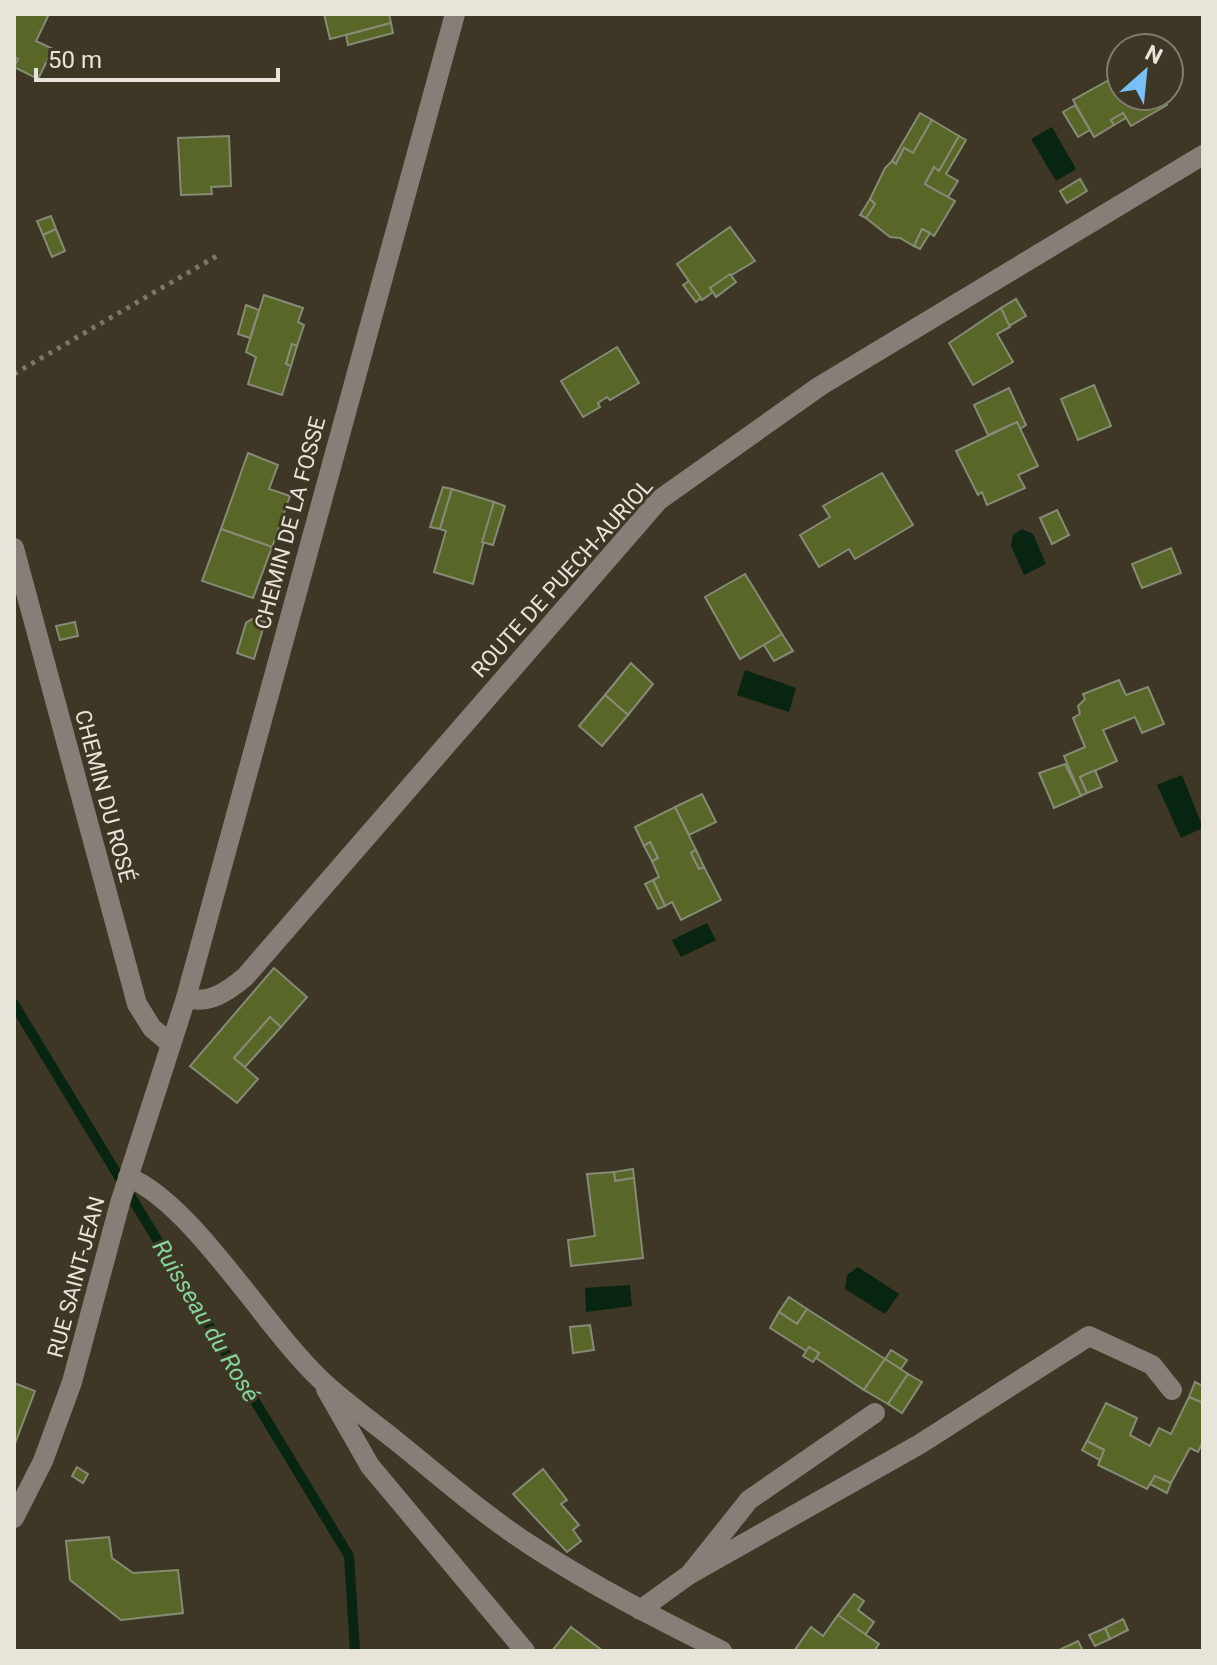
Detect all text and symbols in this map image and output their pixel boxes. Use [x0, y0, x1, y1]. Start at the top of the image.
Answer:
scale bar [36, 32, 278, 82]
north arrow [1105, 32, 1185, 112]
text: N [1141, 40, 1166, 69]
text: 50 m [48, 46, 102, 74]
street label: CHEMIN DE LA FOSSE [250, 414, 330, 632]
street label: ROUTE DE PUECH-AURIOL [466, 474, 658, 682]
street label: CHEMIN DU ROSÉ [70, 707, 140, 885]
street label: RUE SAINT-JEAN [42, 1194, 110, 1360]
water label: Ruisseau du Rosé [147, 1235, 265, 1407]

